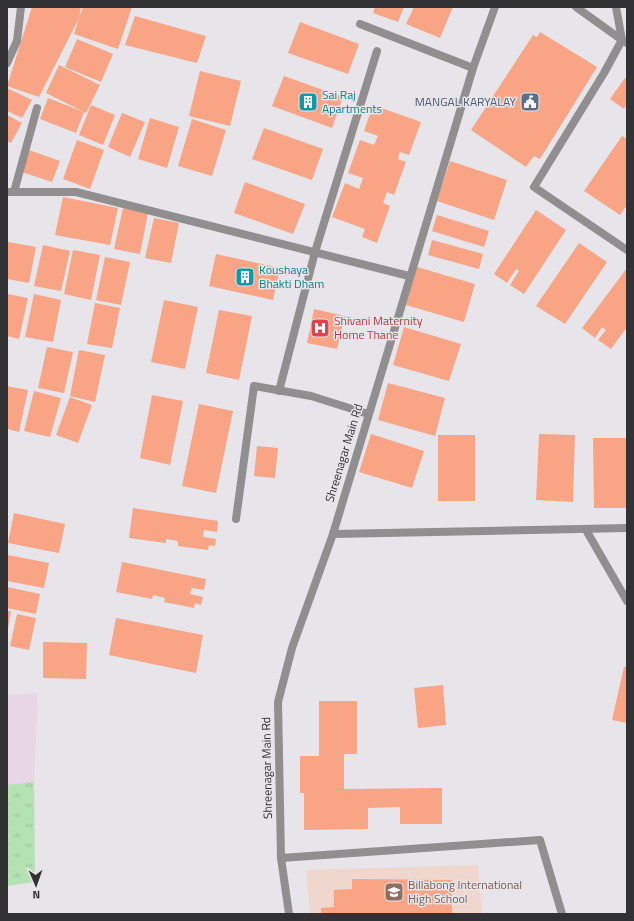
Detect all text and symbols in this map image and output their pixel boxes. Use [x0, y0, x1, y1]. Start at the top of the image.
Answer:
place label: Sai Raj Apartments [322, 85, 383, 118]
building icon: Sai Raj Apartments [297, 91, 319, 113]
public building icon: MANGAL KARYALAY [519, 91, 541, 113]
place label: MANGAL KARYALAY [415, 92, 517, 111]
place label: Koushaya Bhakti Dham [259, 260, 324, 293]
building icon: Koushaya Bhakti Dham [234, 266, 256, 288]
place label: Shivani Maternity Home Thane [334, 311, 423, 344]
hospital icon: Shivani Maternity Home Thane [309, 317, 331, 339]
street label: Shreenagar Main Rd [320, 401, 368, 504]
street label: Shreenagar Main Rd [256, 717, 277, 819]
north arrow [16, 865, 56, 905]
place label: Billabong International High School [408, 875, 522, 908]
school or university icon: Billabong International High School [383, 881, 405, 903]
text: N [32, 887, 40, 903]

